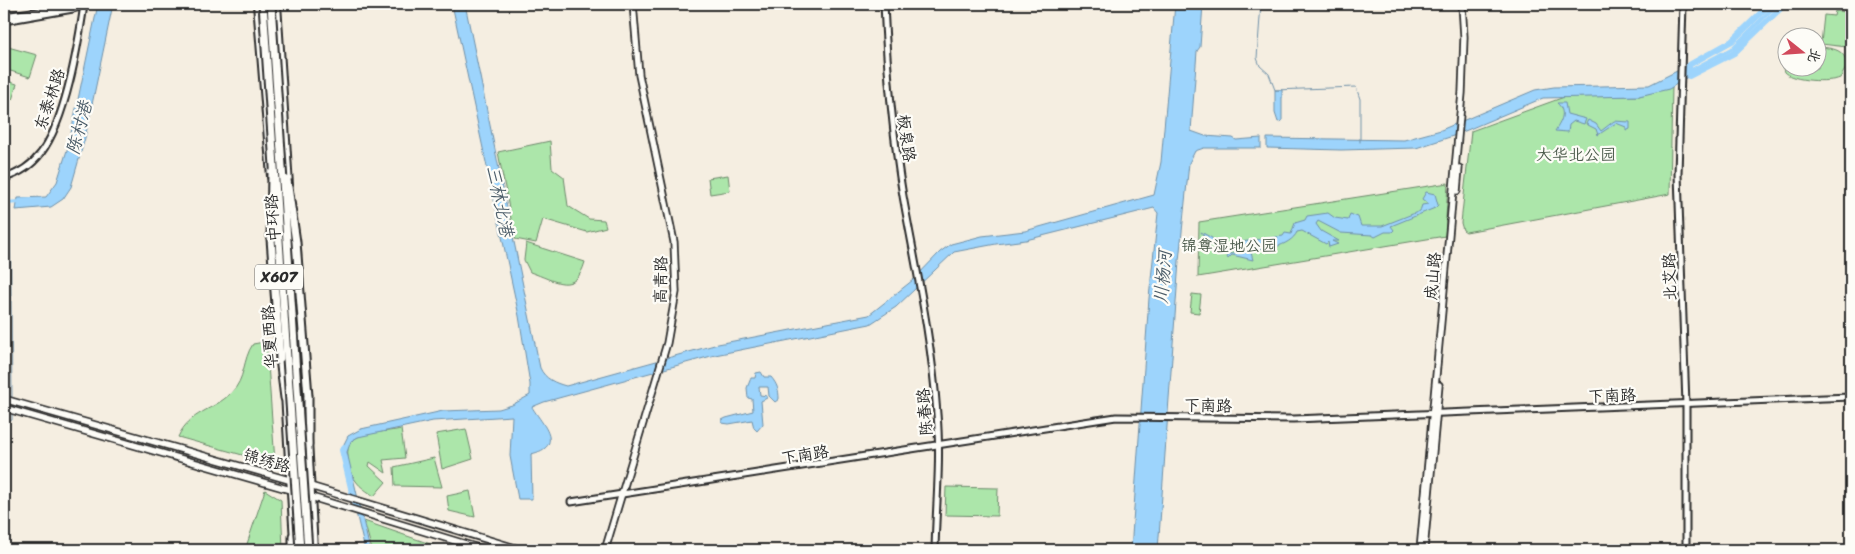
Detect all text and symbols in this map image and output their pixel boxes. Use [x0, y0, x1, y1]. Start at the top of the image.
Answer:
north arrow [1778, 28, 1828, 78]
text: 北 [1800, 45, 1828, 66]
street label: 东泰林路 [26, 64, 73, 134]
water label: 陈村港 [57, 96, 102, 158]
street label: 板泉路 [889, 112, 924, 164]
park label: 大华北公园 [1536, 140, 1616, 169]
water label: 三林北港 [477, 162, 524, 241]
street label: 中环路 [256, 193, 289, 243]
park label: 锦尊湿地公园 [1181, 231, 1277, 260]
water label: 川杨河 [1145, 246, 1181, 305]
street label: 成山路 [1416, 251, 1449, 301]
street label: 北艾路 [1654, 252, 1685, 301]
street label: 高青路 [646, 256, 675, 304]
road number: X607 [255, 264, 303, 290]
street label: 华夏西路 [253, 304, 286, 370]
street label: 下南路 [1588, 380, 1637, 411]
street label: 陈春路 [908, 387, 941, 437]
street label: 下南路 [1184, 391, 1232, 420]
street label: 下南路 [779, 436, 831, 473]
street label: 锦绣路 [240, 440, 294, 481]

